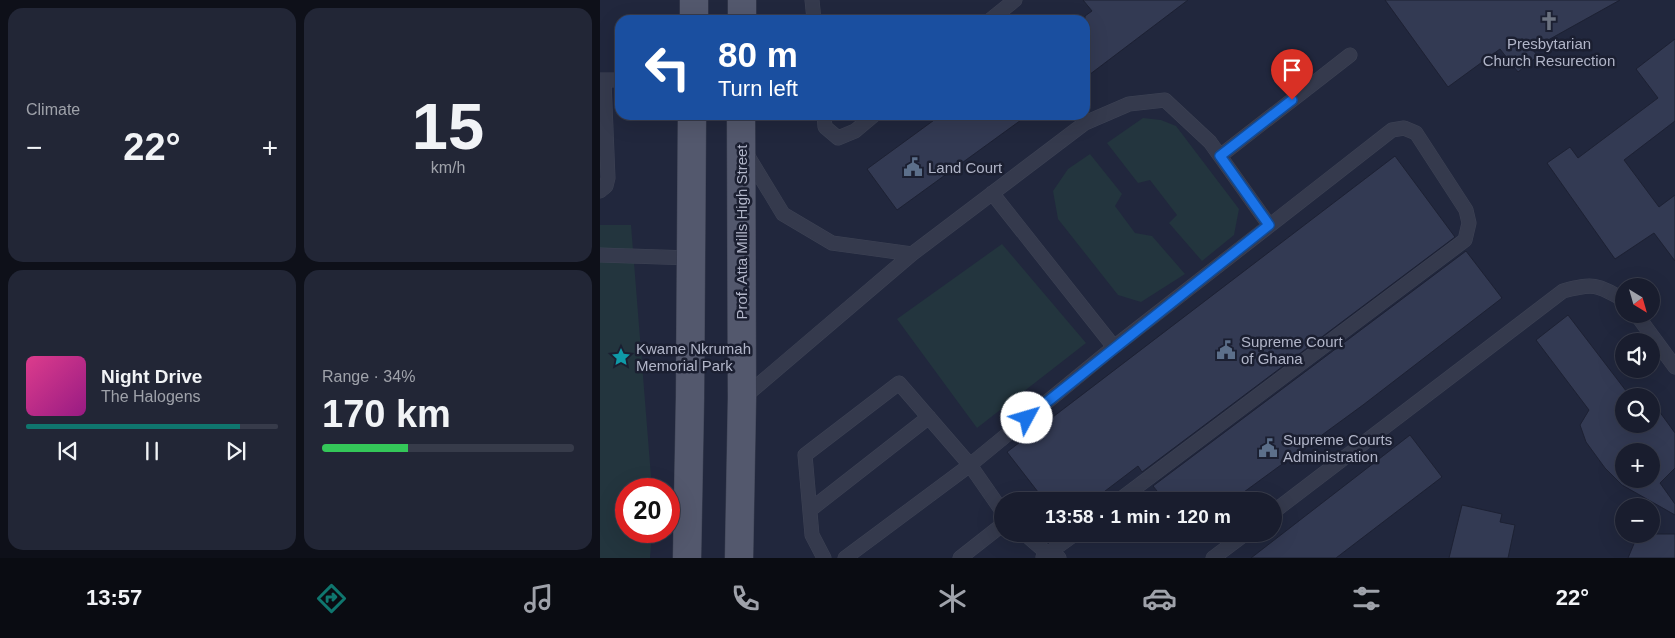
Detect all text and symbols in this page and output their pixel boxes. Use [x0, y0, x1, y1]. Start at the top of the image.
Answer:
church icon: Presbytarian Church Resurection [1538, 10, 1560, 32]
icon: left [635, 35, 700, 100]
text: 80 m [718, 35, 798, 74]
place label: Presbytarian Church Resurection [1483, 35, 1615, 69]
pin [1271, 49, 1313, 100]
icon: arrive [1278, 56, 1306, 84]
text: Turn left [718, 76, 798, 101]
text: 15 [412, 90, 484, 163]
text: Climate [26, 101, 80, 118]
text: 22° [123, 126, 181, 168]
text: − [26, 132, 42, 163]
text: + [262, 132, 278, 163]
street label: Prof. Atta Mills High Street [733, 144, 750, 320]
public building icon: Land Court [902, 156, 924, 178]
text: km/h [431, 159, 465, 176]
place label: Land Court [928, 159, 1003, 176]
north arrow [1615, 278, 1660, 322]
map controls [1615, 278, 1660, 543]
place label: Supreme Court of Ghana [1241, 333, 1344, 367]
button: sound [1615, 333, 1660, 378]
public building icon: Supreme Court of Ghana [1215, 339, 1237, 361]
place label: Kwame Nkrumah Memorial Park [636, 340, 751, 374]
place icon: Kwame Nkrumah Memorial Park [610, 346, 632, 368]
text: Night Drive [101, 366, 202, 387]
text: Range · 34% [322, 368, 415, 385]
text: The Halogens [101, 388, 201, 405]
button: search [1615, 388, 1660, 433]
position arrow [1000, 391, 1052, 443]
text: 170 km [322, 393, 451, 435]
place label: Supreme Courts Administration [1283, 431, 1392, 465]
icon: previous [54, 437, 82, 465]
icon: pause [138, 437, 166, 465]
icon: next [222, 437, 250, 465]
public building icon: Supreme Courts Administration [1257, 437, 1279, 459]
button: + [1615, 443, 1660, 488]
speed limit sign: 20 [615, 478, 680, 543]
button: − [1615, 498, 1660, 543]
text: 13:58 · 1 min · 120 m [1045, 506, 1231, 527]
icon: directions [314, 581, 349, 616]
icon: music [521, 581, 556, 616]
icon: phone [728, 581, 763, 616]
icon: climate [935, 581, 970, 616]
icon: car [1142, 581, 1177, 616]
icon: filters [1349, 581, 1384, 616]
text: 13:57 [86, 585, 142, 610]
text: 22° [1556, 585, 1589, 610]

